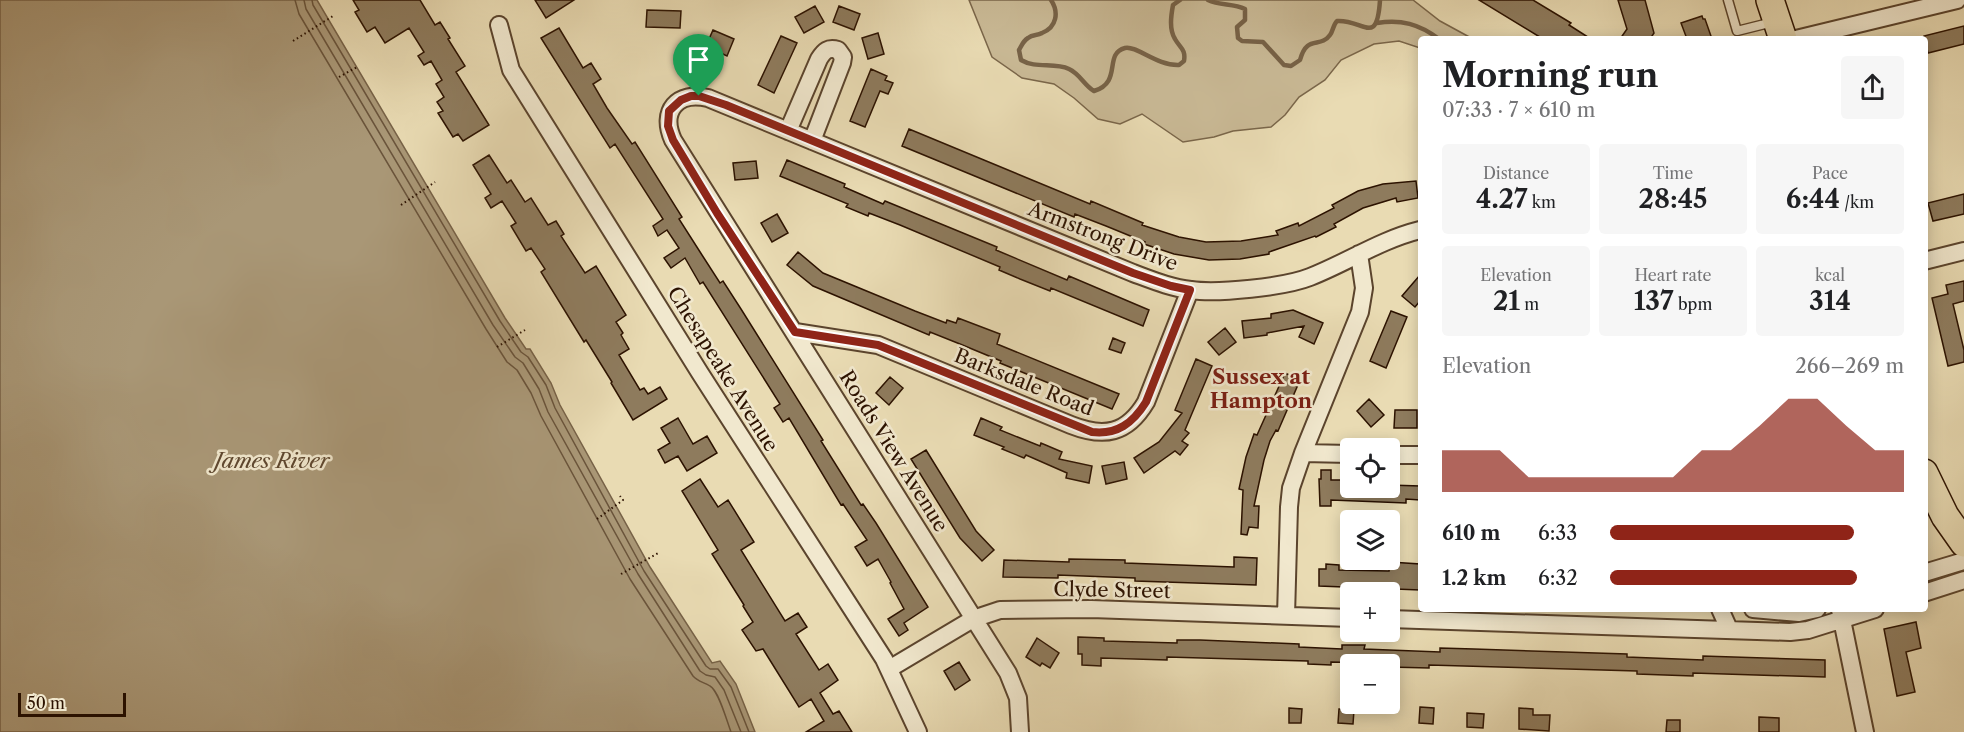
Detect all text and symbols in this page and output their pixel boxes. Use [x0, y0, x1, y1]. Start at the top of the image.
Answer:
pin [673, 34, 724, 96]
icon: arrive [682, 43, 715, 76]
text: Morning run [1442, 55, 1658, 96]
button: share [1841, 56, 1904, 119]
text: 07:33 · 7 × 610 m [1442, 98, 1595, 122]
text: Distance [1483, 163, 1549, 183]
text: Time [1653, 163, 1693, 183]
text: Pace [1812, 163, 1848, 183]
text: 4.27 [1476, 183, 1528, 215]
text: 28:45 [1639, 183, 1707, 215]
text: 6:44 [1786, 183, 1840, 215]
text: km [1528, 192, 1556, 212]
text: /km [1840, 192, 1874, 212]
street label: Armstrong Drive [1024, 196, 1181, 276]
text: Elevation [1480, 265, 1552, 285]
text: Heart rate [1634, 265, 1712, 285]
text: kcal [1815, 265, 1845, 285]
street label: Chesapeake Avenue [662, 282, 784, 456]
text: 21 [1493, 285, 1520, 317]
text: 137 [1634, 285, 1674, 317]
text: 314 [1809, 285, 1851, 317]
text: m [1520, 294, 1539, 314]
text: bpm [1674, 294, 1712, 314]
street label: Barksdale Road [951, 343, 1097, 421]
text: Elevation [1442, 354, 1531, 378]
text: 266–269 m [1795, 354, 1904, 378]
district label: Sussex at Hampton [1210, 364, 1313, 413]
street label: Roads View Avenue [835, 366, 953, 536]
map controls [1340, 438, 1400, 714]
button: locate [1340, 438, 1400, 498]
water label: James River [208, 448, 331, 473]
button: layers [1340, 510, 1400, 570]
text: 610 m [1442, 521, 1500, 545]
text: 6:33 [1538, 521, 1577, 545]
text: 1.2 km [1442, 566, 1506, 590]
text: 6:32 [1538, 566, 1578, 590]
street label: Clyde Street [1053, 577, 1171, 603]
button: + [1340, 582, 1400, 642]
button: − [1340, 654, 1400, 714]
scale bar [18, 690, 126, 718]
text: 50 m [27, 693, 65, 713]

